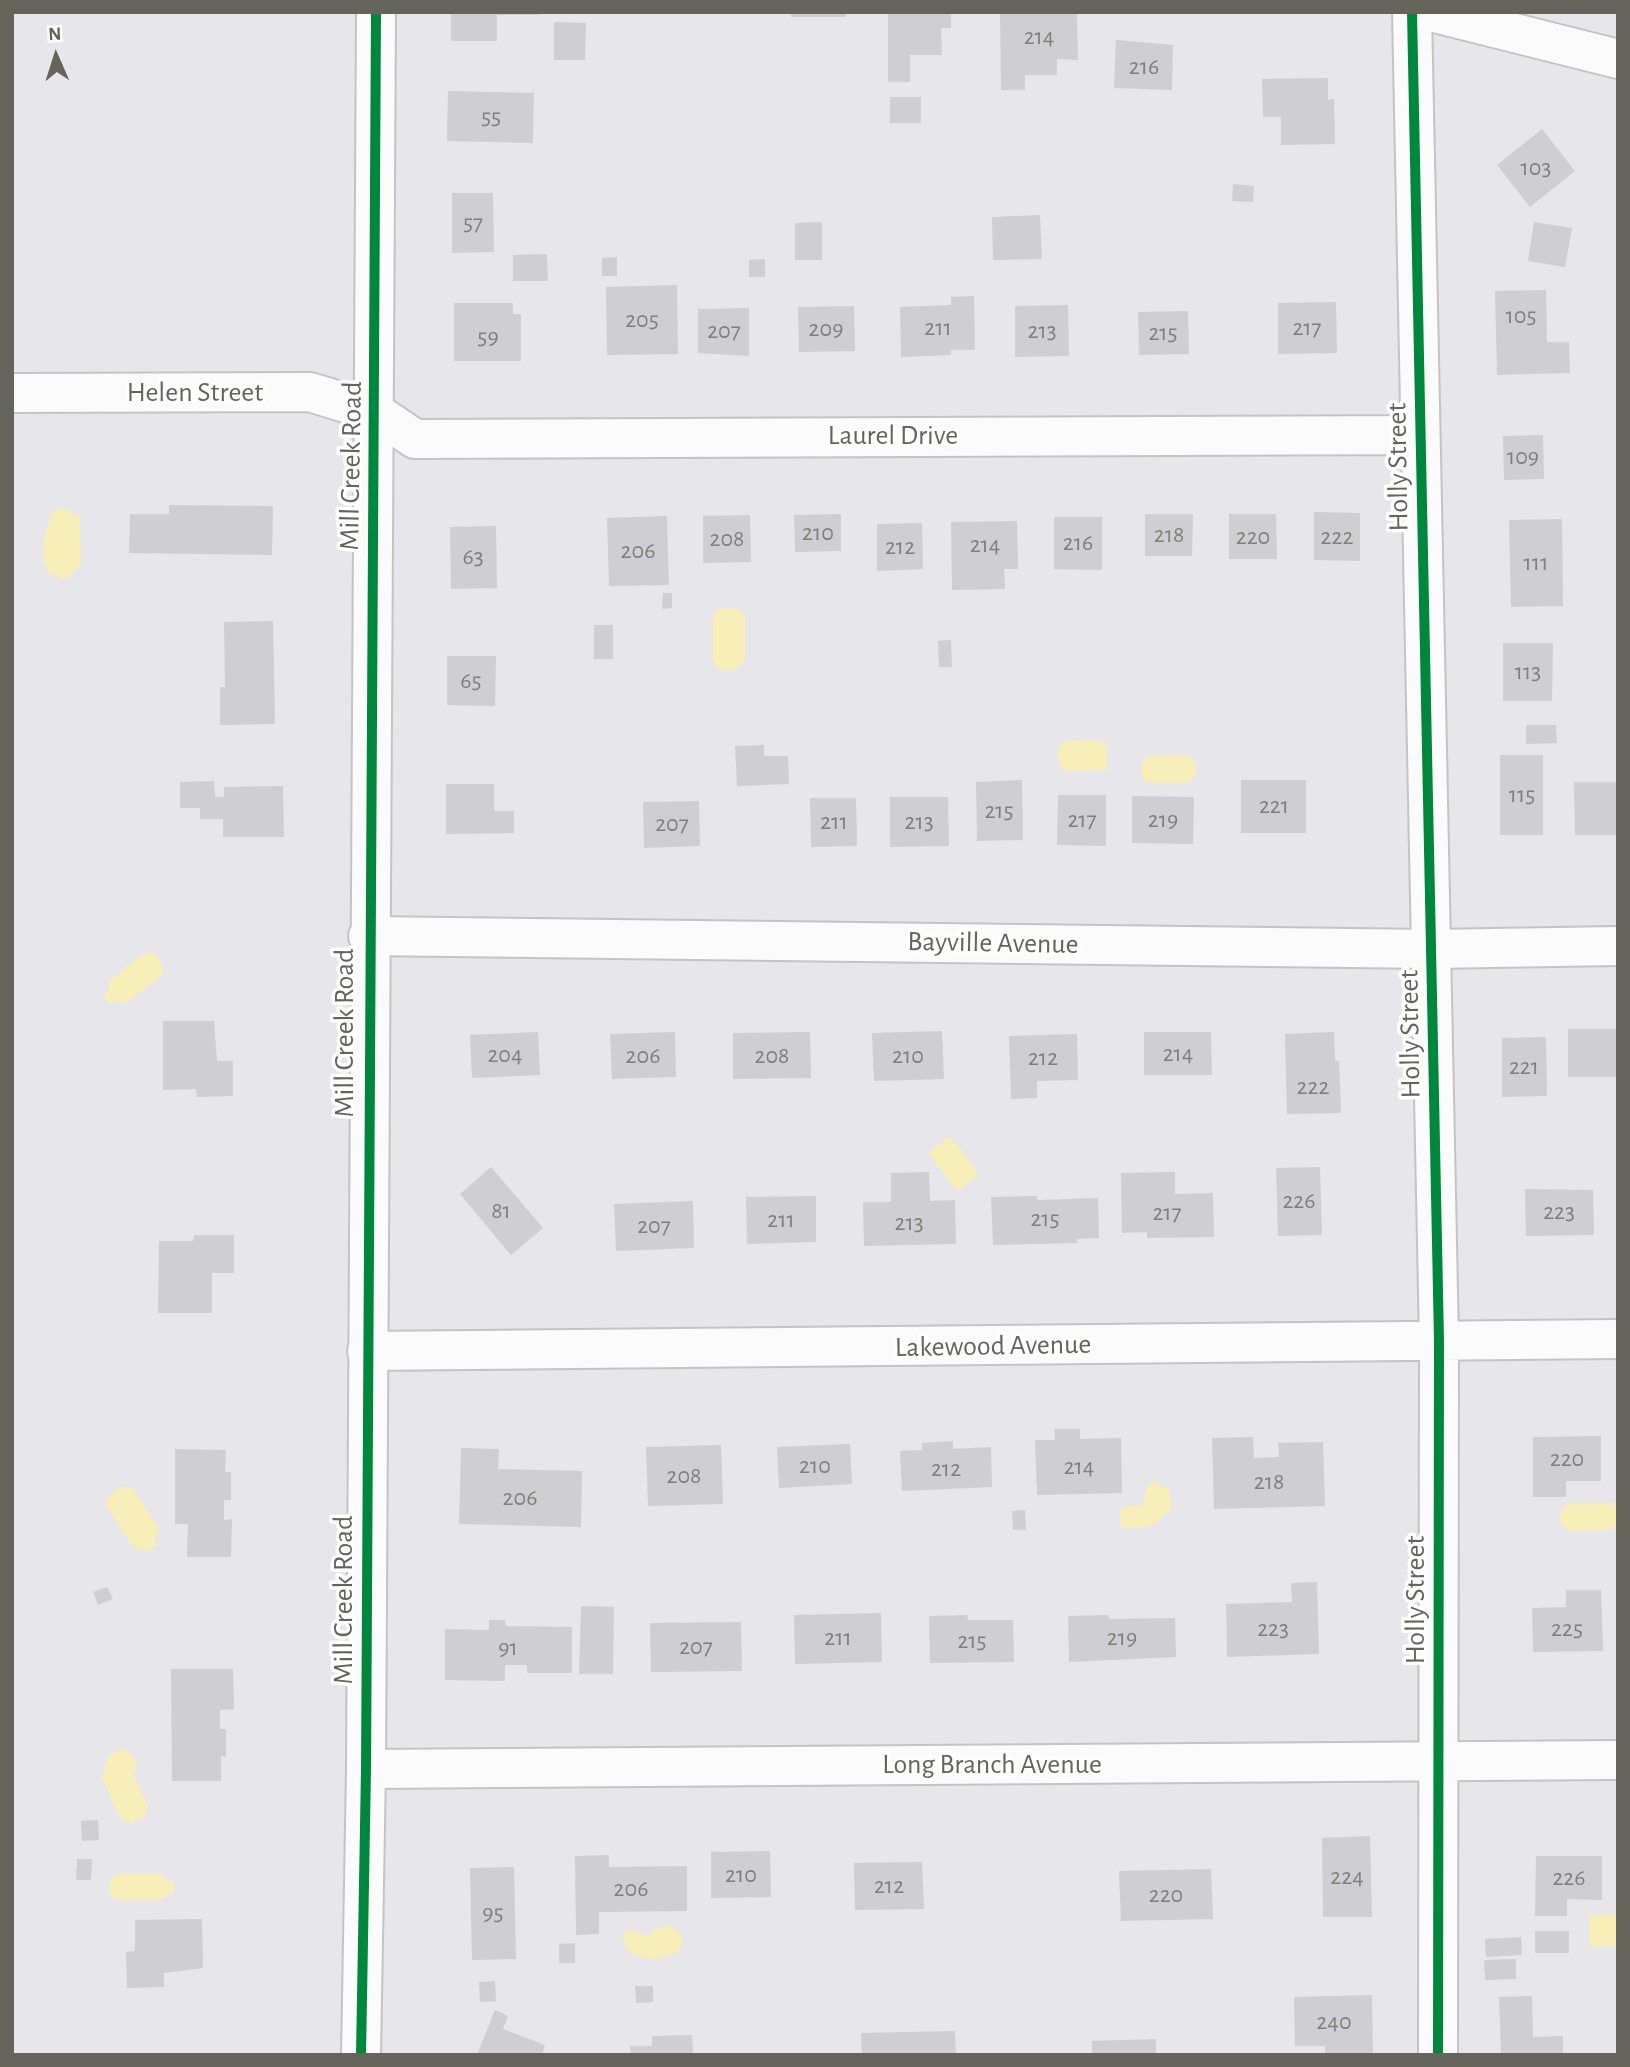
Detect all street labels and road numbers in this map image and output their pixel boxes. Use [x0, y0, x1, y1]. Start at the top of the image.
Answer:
street label: Helen Street [127, 376, 263, 410]
street label: Mill Creek Road [333, 381, 369, 551]
street label: Holly Street [1380, 402, 1416, 532]
street label: Laurel Drive [828, 419, 958, 453]
street label: Bayville Avenue [907, 925, 1079, 961]
street label: Mill Creek Road [328, 948, 362, 1118]
street label: Holly Street [1392, 969, 1428, 1099]
street label: Lakewood Avenue [894, 1327, 1092, 1365]
street label: Mill Creek Road [327, 1515, 361, 1685]
street label: Holly Street [1399, 1536, 1433, 1664]
street label: Long Branch Avenue [882, 1748, 1102, 1782]

